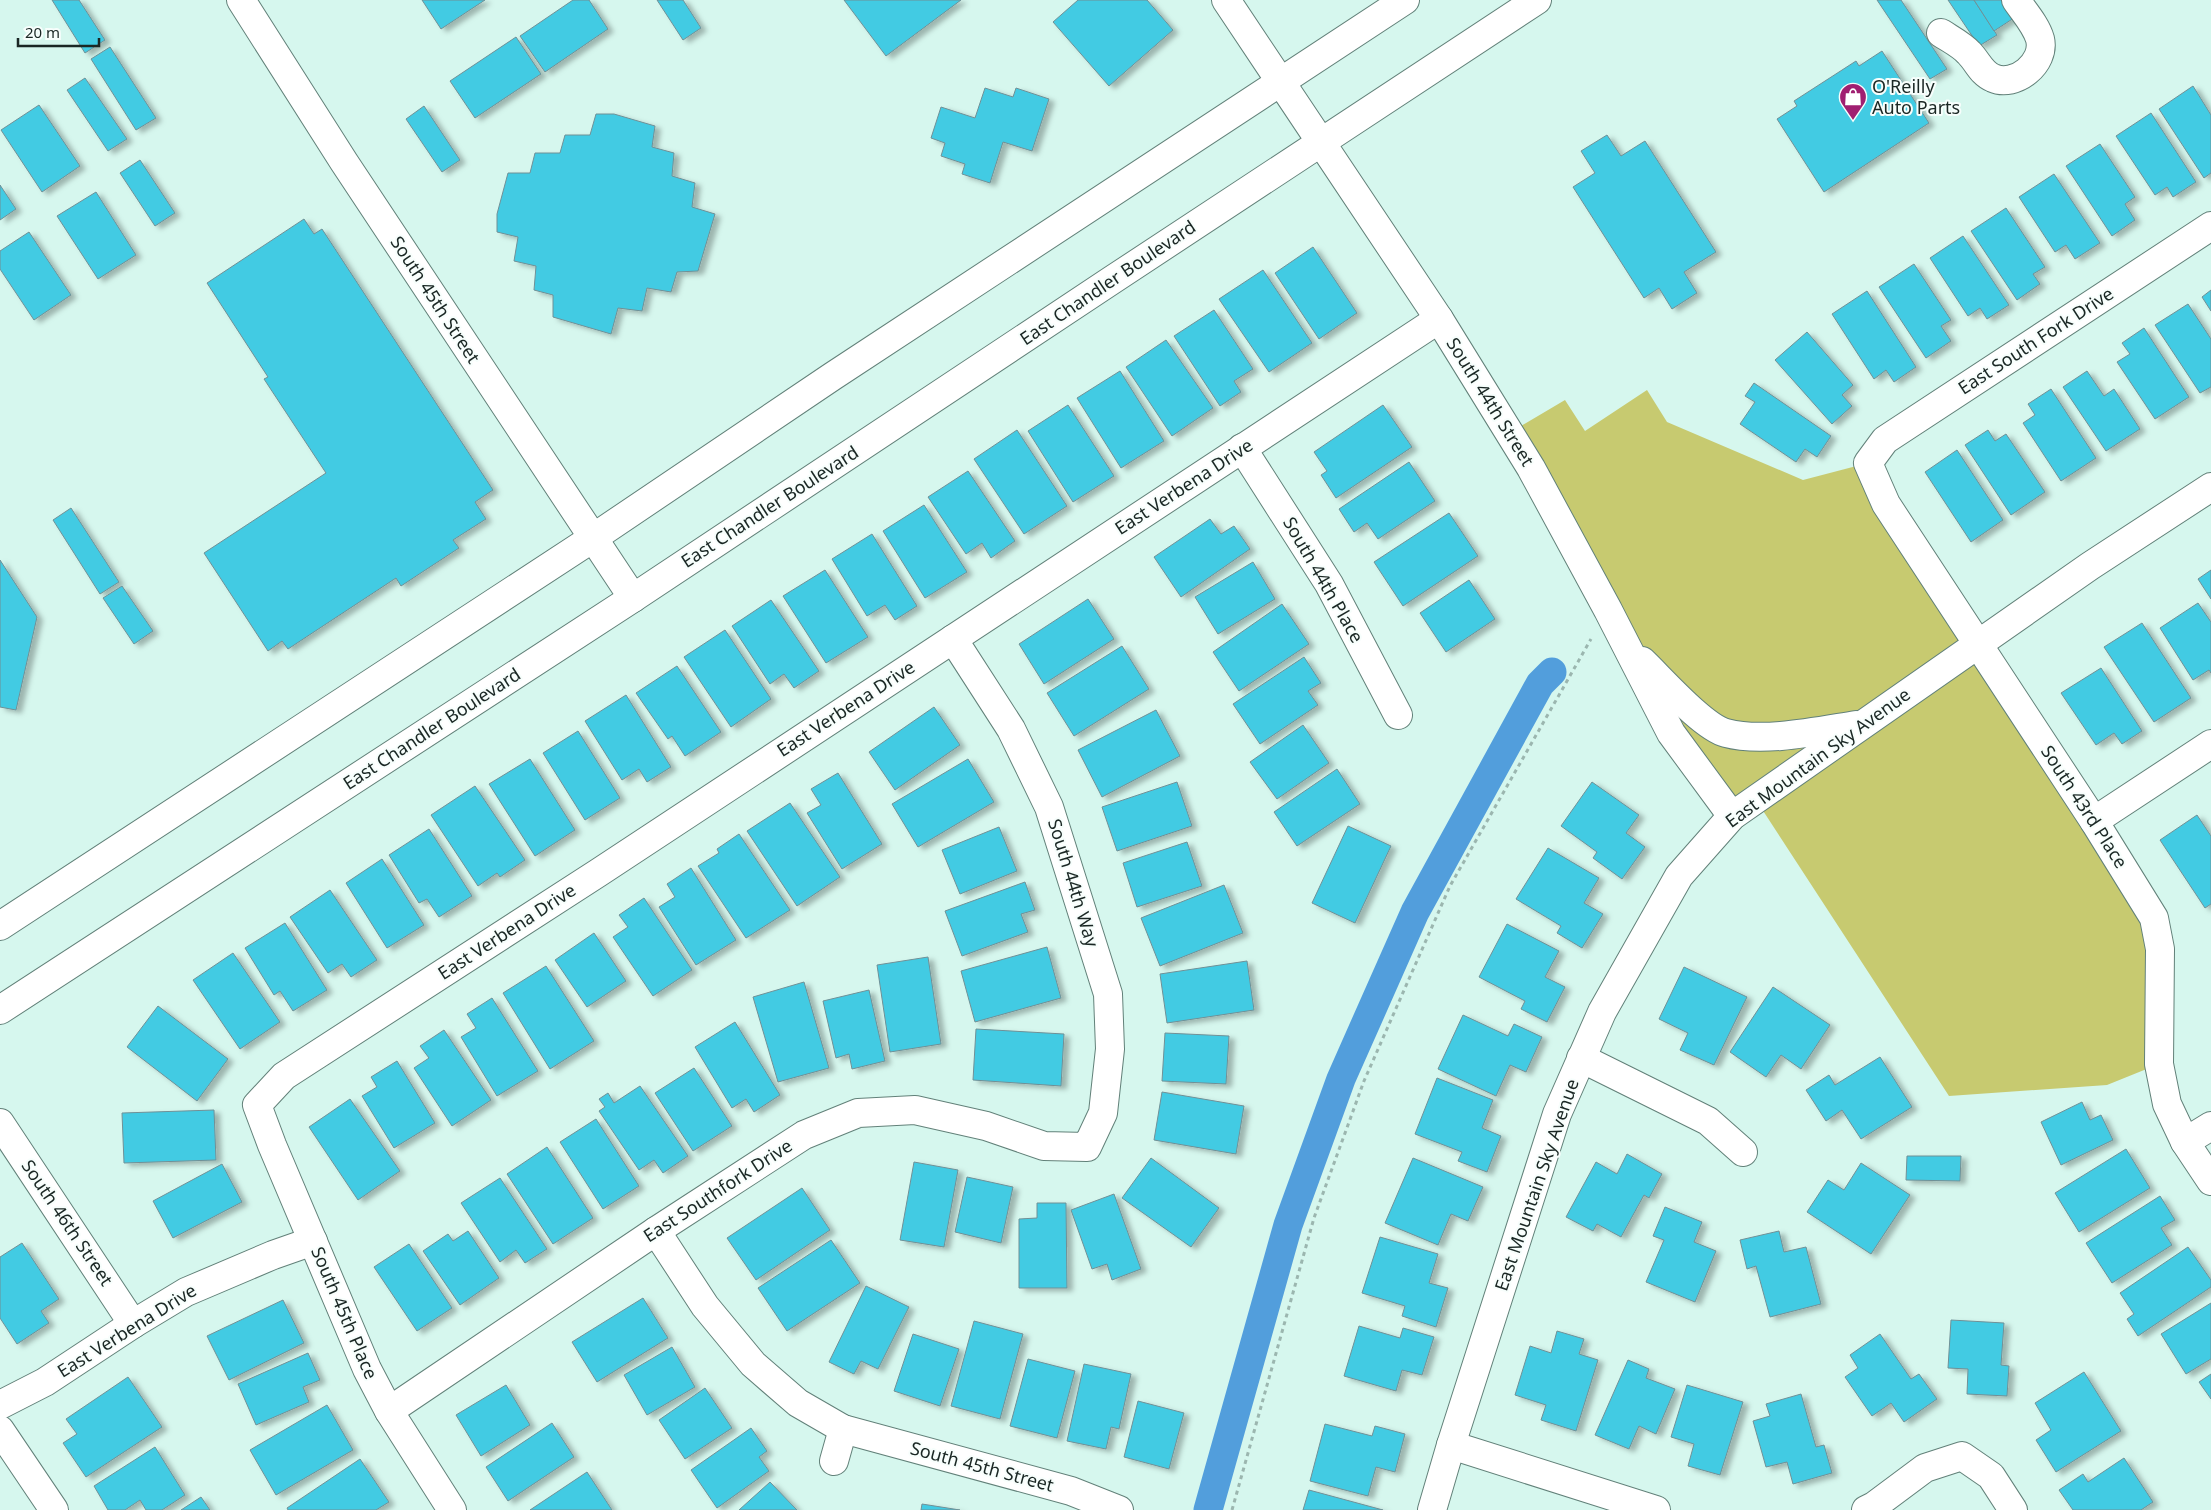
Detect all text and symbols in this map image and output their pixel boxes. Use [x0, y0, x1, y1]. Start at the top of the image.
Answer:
scale bar [18, 15, 99, 47]
text: 20 m [25, 22, 60, 42]
place label: O'Reilly Auto Parts [1872, 74, 1960, 119]
shop icon: O'Reilly Auto Parts [1838, 82, 1868, 121]
street label: East Chandler Boulevard [1015, 214, 1200, 350]
street label: South 45th Street [386, 231, 486, 368]
street label: East South Fork Drive [1953, 281, 2118, 399]
street label: South 44th Street [1442, 333, 1540, 471]
street label: East Verbena Drive [1110, 433, 1257, 540]
street label: East Chandler Boulevard [676, 440, 863, 573]
street label: South 44th Place [1278, 512, 1370, 647]
street label: East Verbena Drive [772, 655, 919, 762]
street label: East Chandler Boulevard [338, 662, 525, 795]
street label: East Mountain Sky Avenue [1720, 682, 1915, 832]
street label: South 43rd Place [2036, 740, 2134, 873]
street label: South 44th Way [1043, 816, 1105, 950]
street label: East Verbena Drive [433, 878, 580, 985]
street label: East Mountain Sky Avenue [1488, 1075, 1584, 1294]
street label: East Southfork Drive [638, 1133, 796, 1247]
street label: South 46th Street [17, 1155, 119, 1291]
street label: South 45th Place [306, 1243, 384, 1382]
street label: East Verbena Drive [52, 1278, 200, 1383]
street label: South 45th Street [908, 1435, 1057, 1497]

